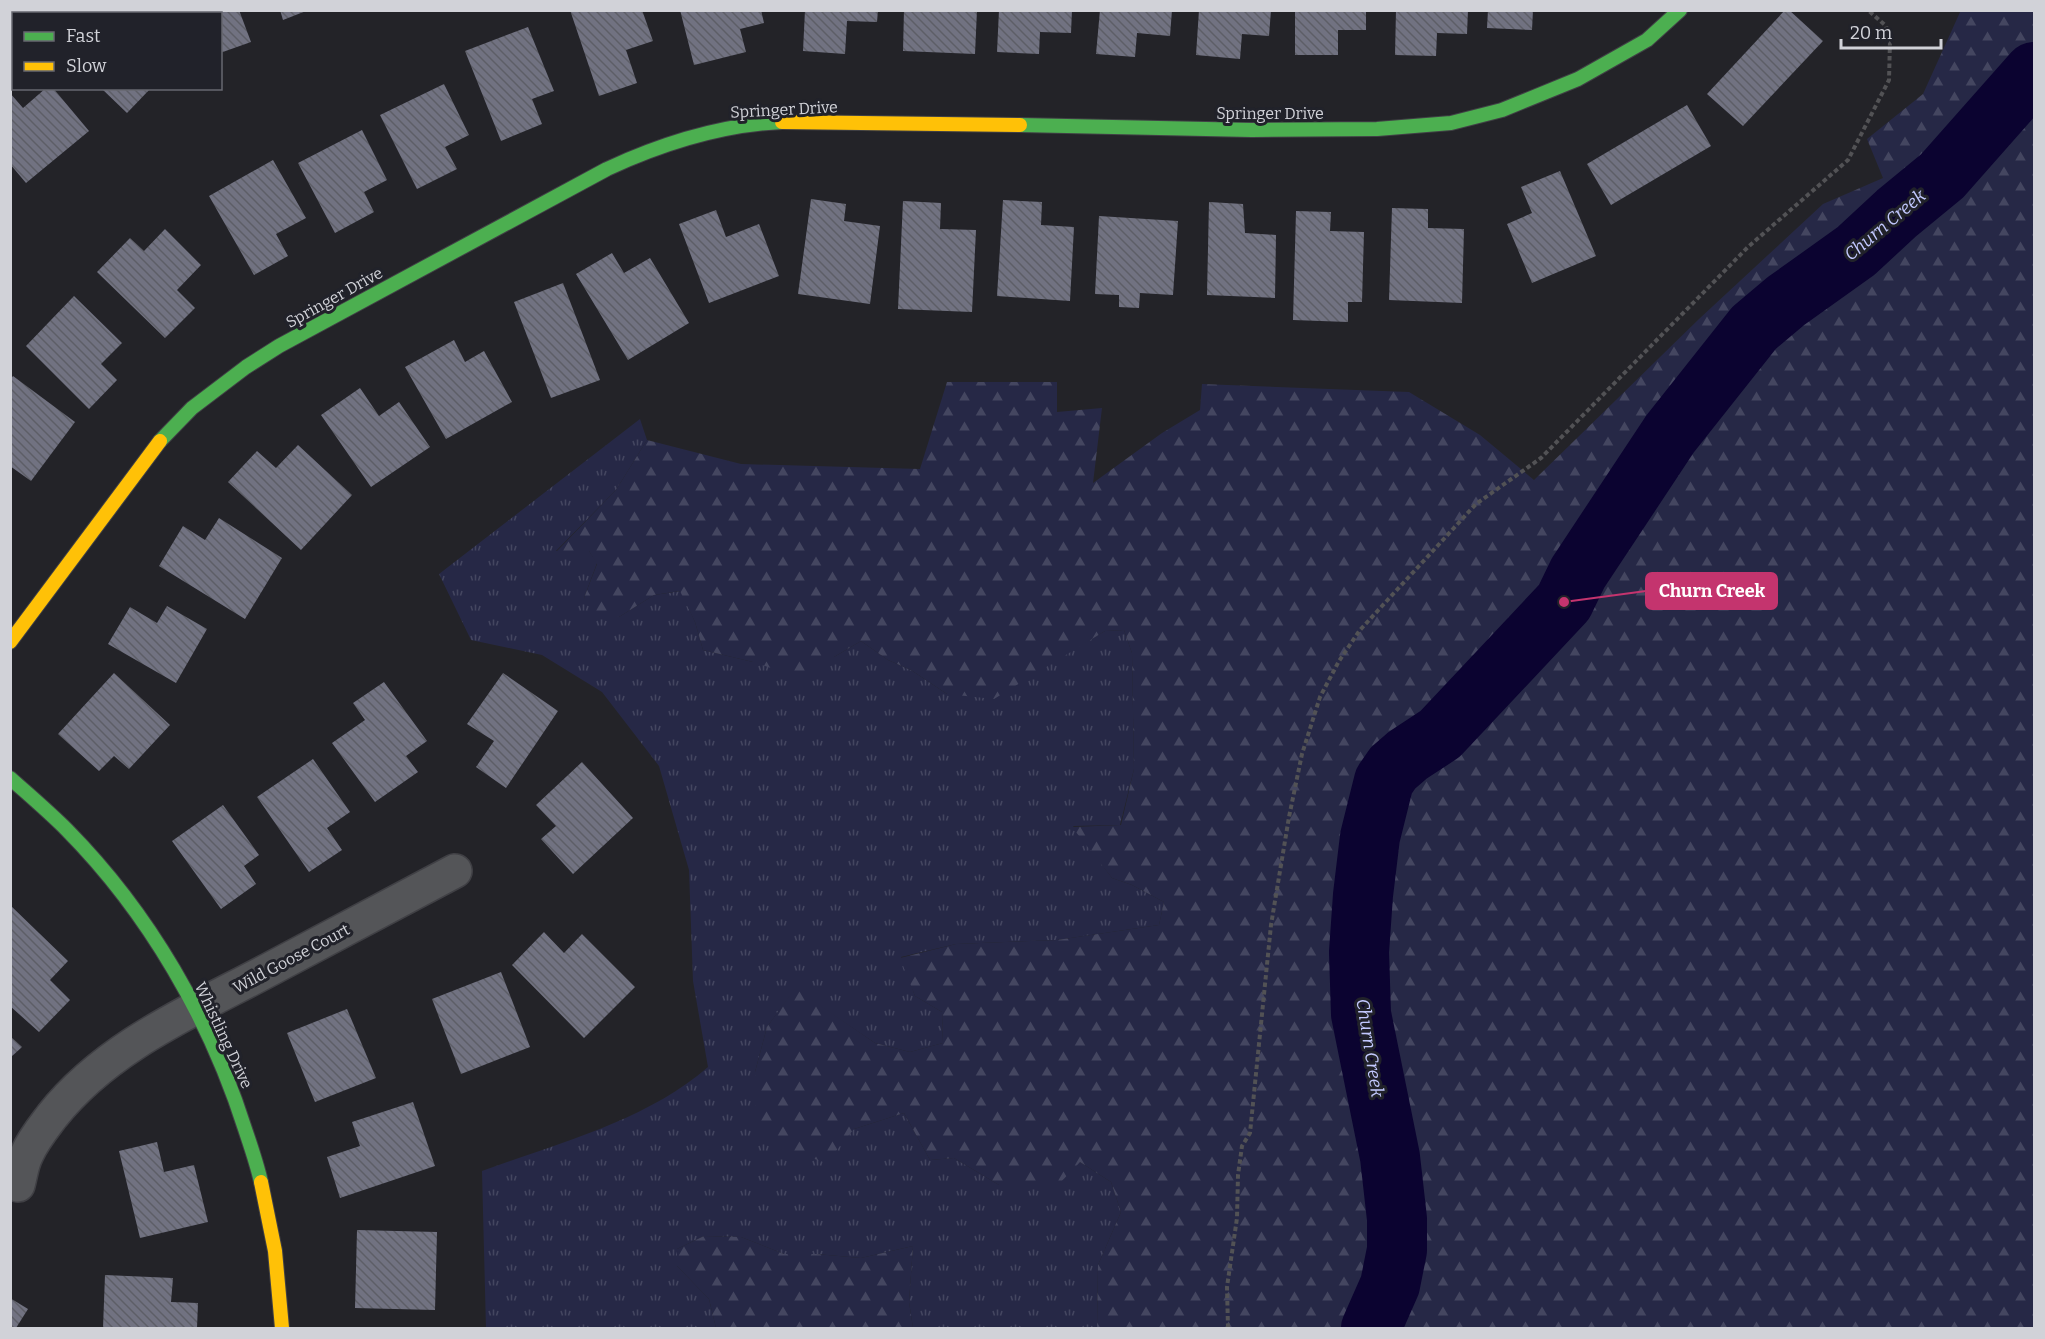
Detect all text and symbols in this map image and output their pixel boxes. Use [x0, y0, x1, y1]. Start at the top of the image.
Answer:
legend [12, 12, 222, 90]
scale bar [1841, 12, 1942, 50]
text: 20 m [1850, 22, 1892, 44]
text: Fast [66, 25, 101, 47]
text: Slow [66, 55, 107, 77]
street label: Springer Drive [730, 97, 838, 122]
street label: Springer Drive [1216, 104, 1324, 123]
water label: Churn Creek [1840, 184, 1930, 265]
street label: Springer Drive [283, 263, 386, 332]
callout: Churn Creek [1646, 573, 1777, 609]
text: Churn Creek [1659, 580, 1766, 602]
street label: Wild Goose Court [230, 920, 353, 997]
street label: Whistling Drive [191, 979, 257, 1091]
water label: Churn Creek [1351, 997, 1389, 1099]

